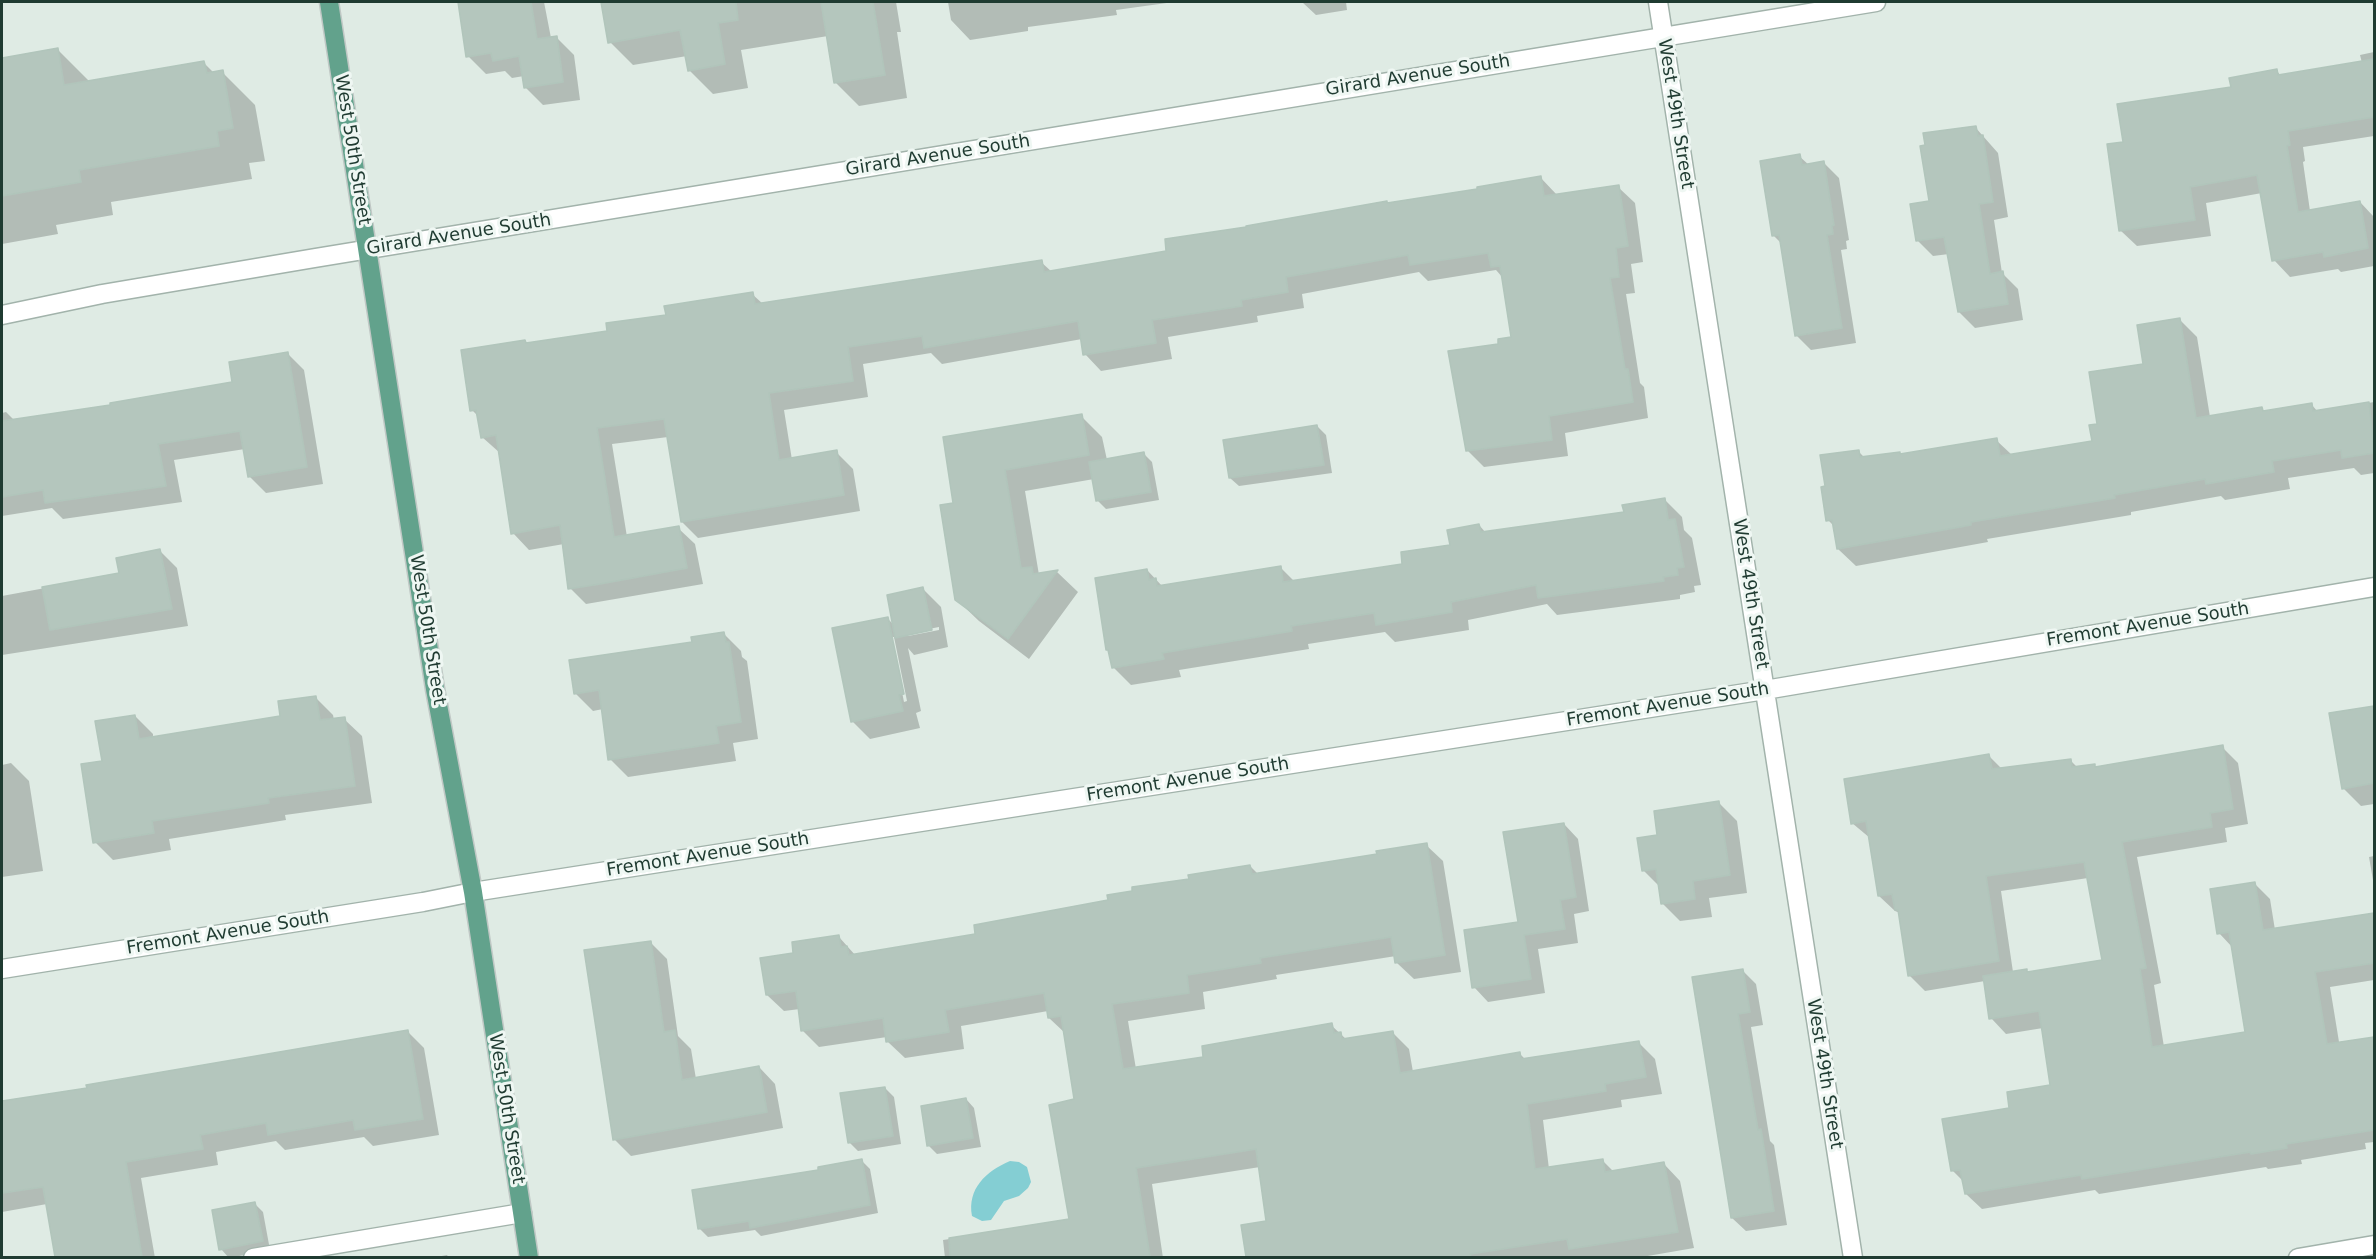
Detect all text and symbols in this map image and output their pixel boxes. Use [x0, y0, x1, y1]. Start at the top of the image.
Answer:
street label: West 49th Street [1652, 37, 1698, 191]
street label: Girard Avenue South [1324, 51, 1512, 101]
street label: West 50th Street [329, 73, 375, 227]
street label: Girard Avenue South [844, 131, 1032, 181]
street label: Girard Avenue South [365, 210, 553, 260]
street label: West 49th Street [1727, 517, 1773, 671]
street label: West 50th Street [404, 553, 450, 707]
street label: Fremont Avenue South [2045, 598, 2251, 652]
street label: Fremont Avenue South [1565, 678, 1771, 732]
street label: Fremont Avenue South [1085, 753, 1291, 807]
street label: Fremont Avenue South [605, 828, 811, 882]
street label: Fremont Avenue South [125, 906, 331, 960]
street label: West 49th Street [1801, 997, 1847, 1151]
street label: West 50th Street [483, 1032, 529, 1186]

